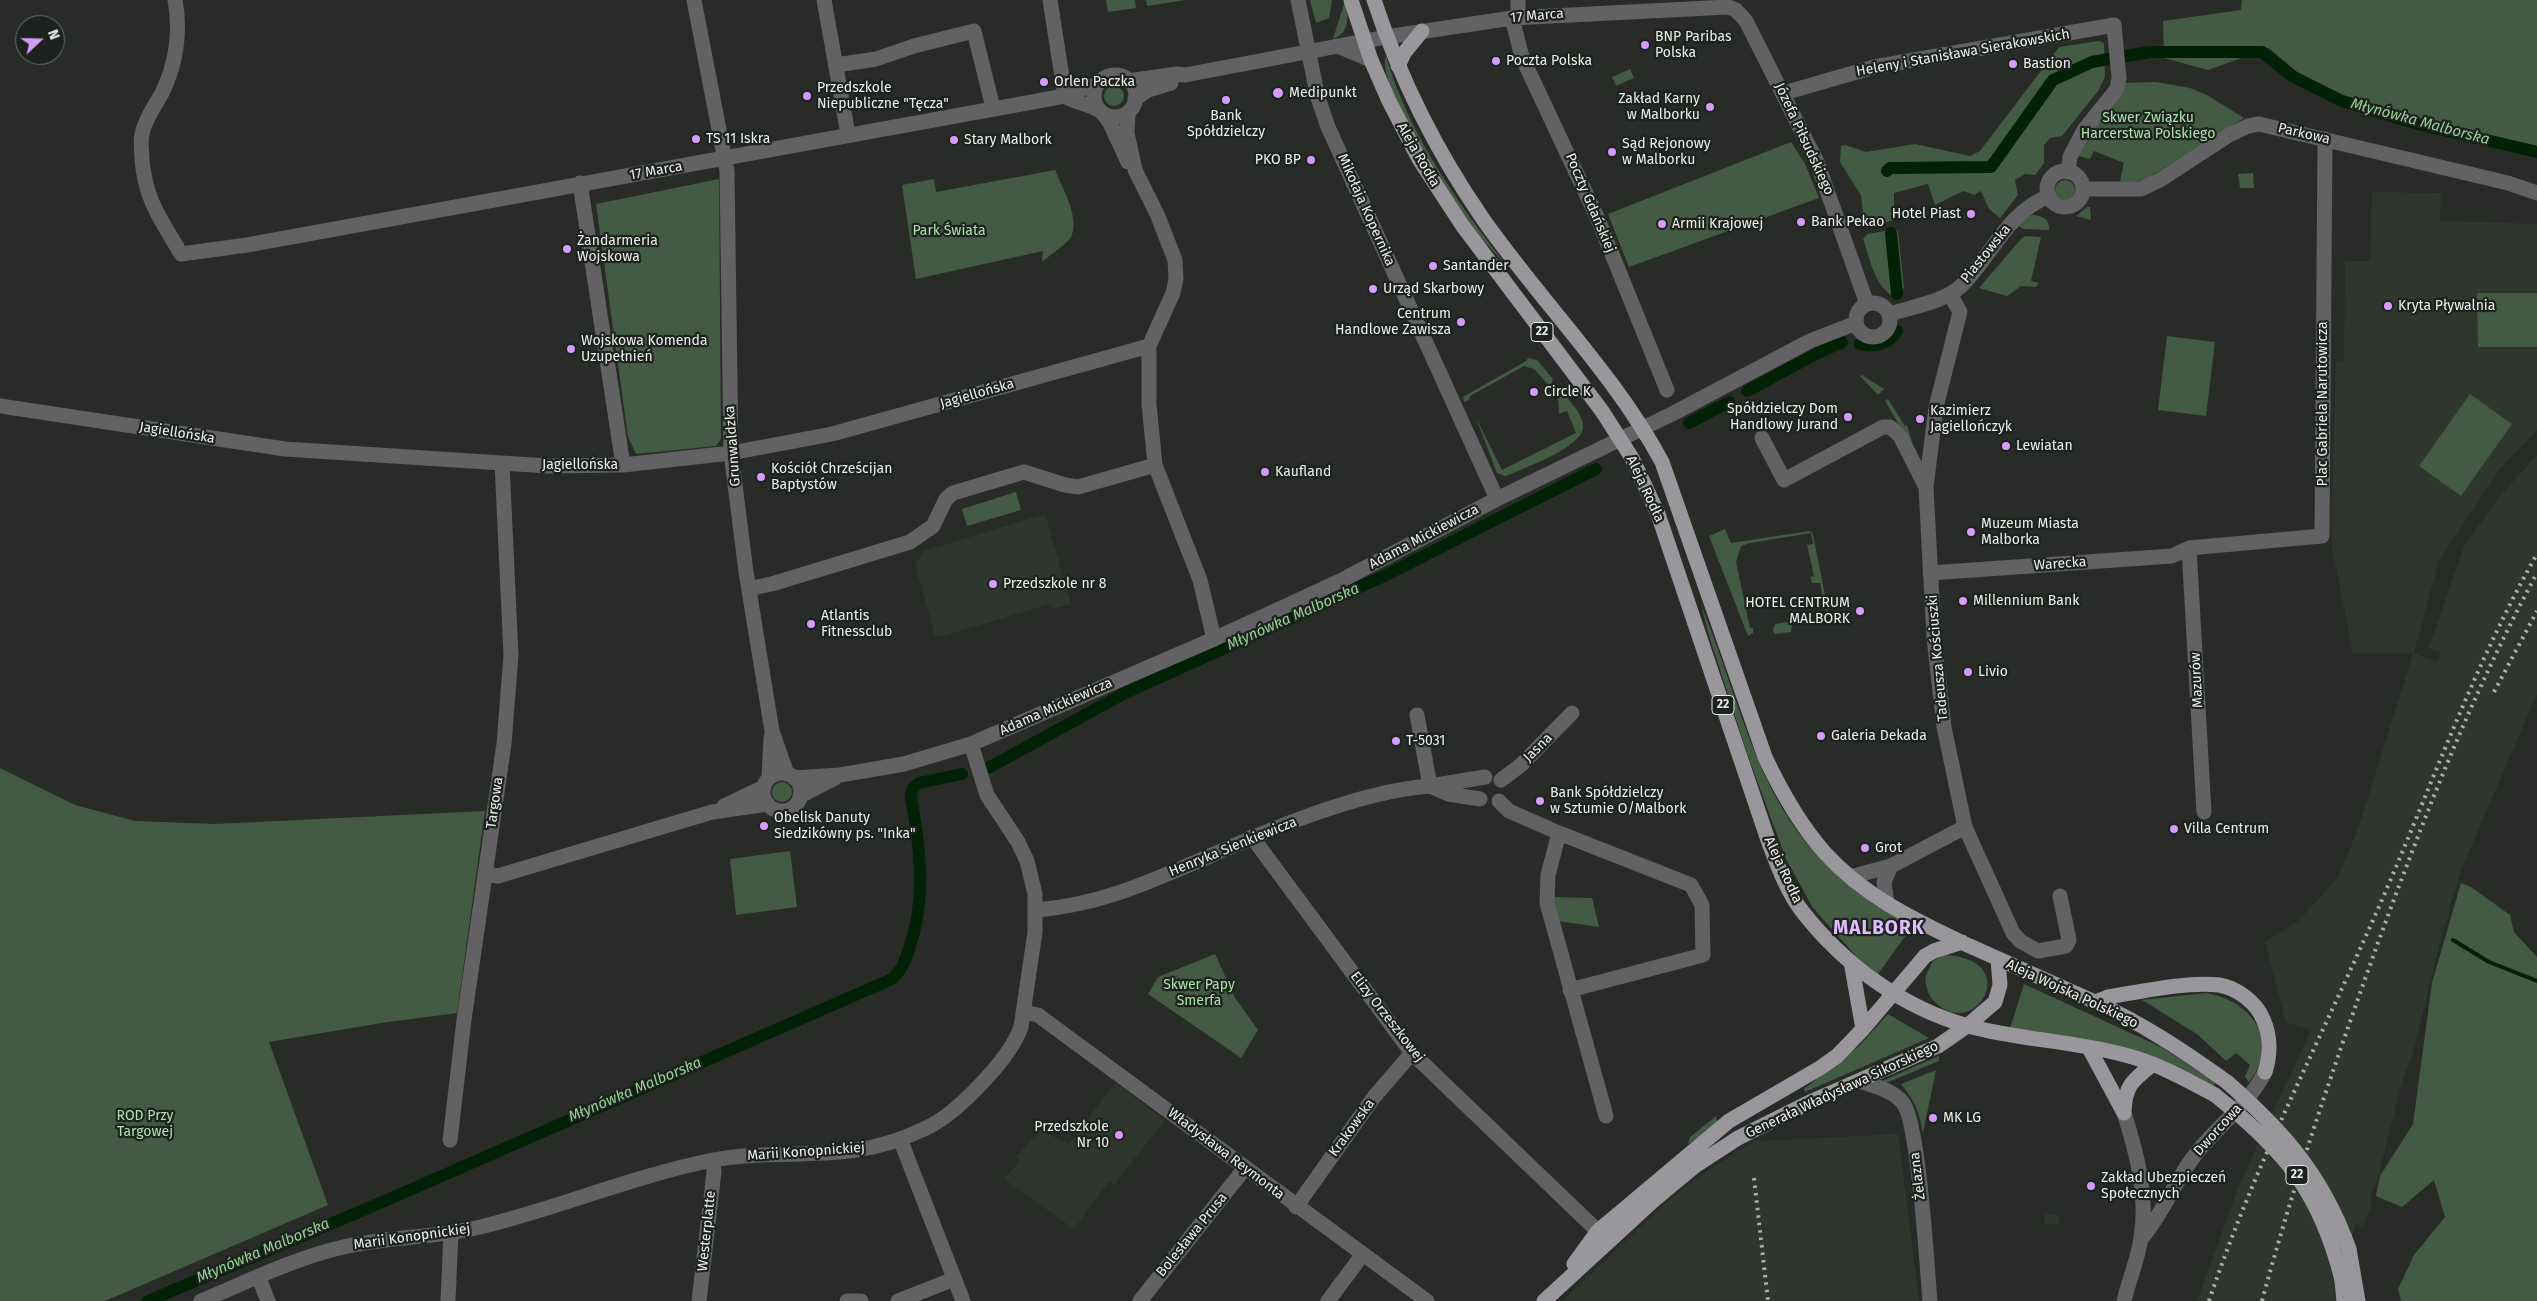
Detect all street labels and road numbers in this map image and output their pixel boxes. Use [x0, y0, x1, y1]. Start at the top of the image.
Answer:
street label: 17 Marca [1510, 5, 1564, 27]
street label: Heleny i Stanisława Sierakowskich [1855, 26, 2071, 80]
street label: Józefa Piłsudskiego [1771, 80, 1837, 198]
street label: Aleja Rodła [1393, 120, 1443, 190]
street label: Parkowa [2276, 120, 2332, 148]
street label: Mikołaja Kopernika [1334, 151, 1398, 269]
street label: Poczty Gdańskiej [1561, 151, 1619, 255]
street label: 17 Marca [628, 158, 684, 184]
street label: Piastowska [1957, 221, 2015, 287]
street label: Plac Gabriela Narutowicza [2315, 321, 2331, 487]
road number: 22 [1531, 322, 1553, 342]
street label: Jagiellońska [938, 375, 1016, 413]
street label: Grunwaldzka [722, 405, 744, 487]
street label: Jagiellońska [138, 419, 216, 447]
street label: Aleja Rodła [1622, 453, 1668, 525]
street label: Jagiellońska [542, 457, 618, 473]
street label: Adama Mickiewicza [1366, 501, 1482, 573]
street label: Warecka [2033, 554, 2087, 574]
street label: Tadeusza Kościuszki [1924, 594, 1952, 722]
street label: Mazurów [2187, 652, 2207, 708]
street label: Adama Mickiewicza [997, 675, 1115, 739]
road number: 22 [1712, 696, 1734, 714]
street label: Jasna [1520, 730, 1556, 766]
street label: Targowa [483, 776, 507, 830]
street label: Henryka Sienkiewicza [1167, 814, 1299, 880]
street label: Aleja Rodła [1760, 834, 1806, 906]
street label: Aleja Wojska Polskiego [2003, 956, 2141, 1032]
street label: Elizy Orzeszkowej [1346, 968, 1428, 1066]
street label: Generała Władysława Sikorskiego [1743, 1038, 1941, 1142]
street label: Krakowska [1325, 1096, 1379, 1160]
street label: Dworcowa [2190, 1100, 2246, 1160]
street label: Władysława Reymonta [1164, 1105, 1288, 1203]
street label: Marii Konopnickiej [747, 1140, 865, 1164]
street label: Żelazna [1907, 1151, 1929, 1201]
road number: 22 [2286, 1166, 2308, 1184]
street label: Westerplatte [694, 1190, 720, 1272]
street label: Bolesława Prusa [1153, 1190, 1231, 1280]
street label: Marii Konopnickiej [352, 1220, 472, 1254]

